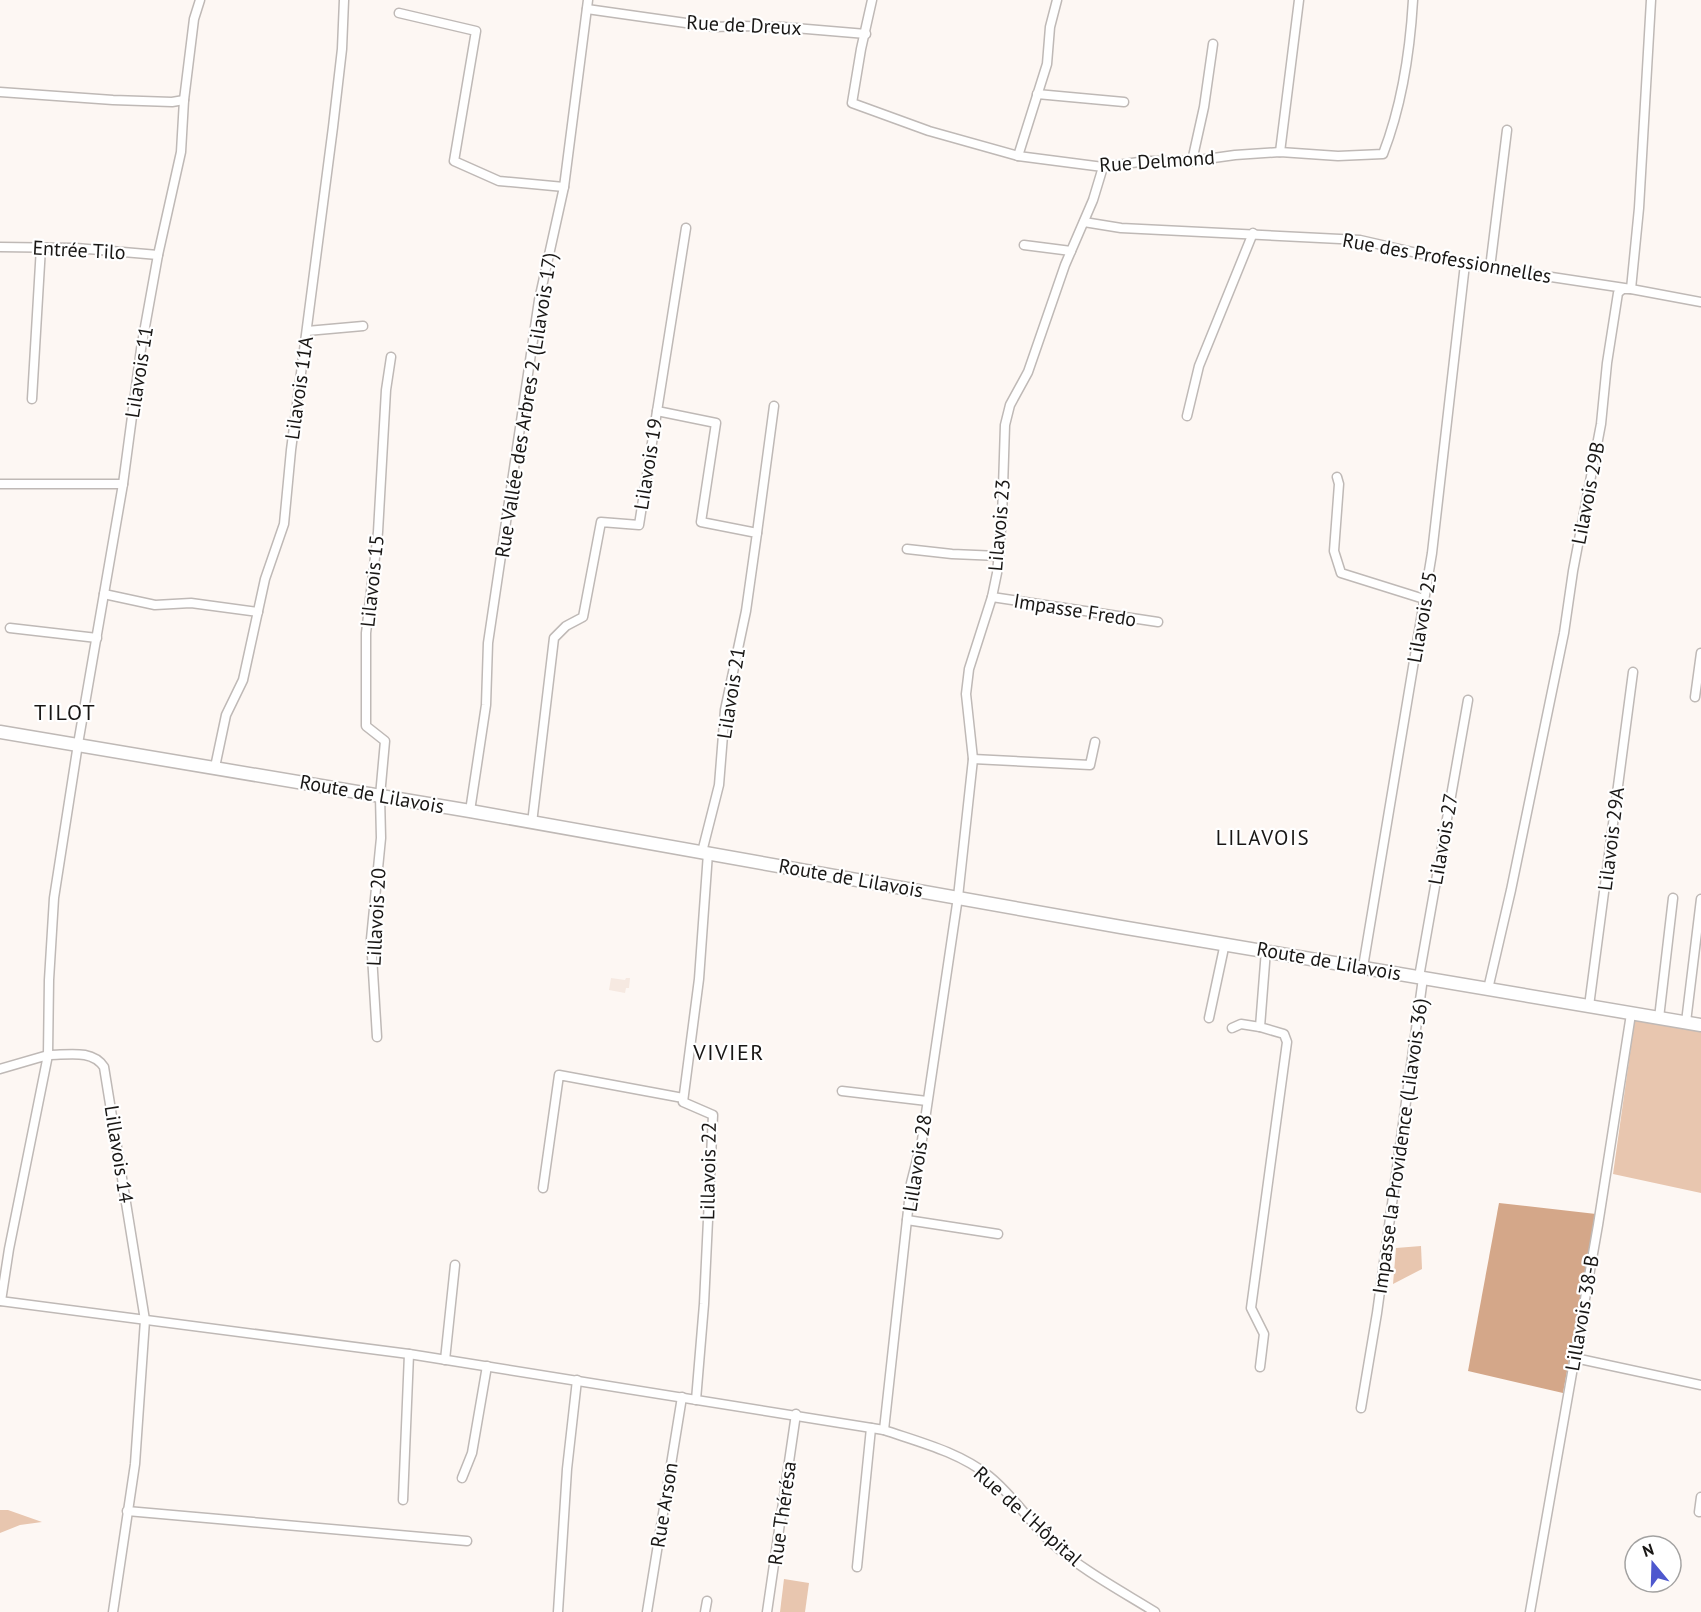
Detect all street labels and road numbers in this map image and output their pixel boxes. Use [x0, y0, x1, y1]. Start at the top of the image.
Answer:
street label: Rue de Dreux [686, 9, 802, 41]
street label: Rue Delmond [1098, 144, 1216, 178]
street label: Rue des Professionnelles [1340, 227, 1554, 289]
street label: Entrée Tilo [32, 235, 126, 265]
street label: Rue Vallée des Arbres 2 (Lilavois 17) [489, 250, 563, 560]
street label: Lilavois 11 [119, 324, 159, 420]
street label: Lilavois 11A [279, 334, 319, 441]
street label: Lilavois 19 [628, 416, 668, 512]
street label: Lilavois 29B [1565, 439, 1611, 547]
street label: Lilavois 23 [982, 478, 1016, 572]
street label: Lilavois 15 [354, 534, 390, 628]
street label: Lilavois 25 [1401, 569, 1443, 665]
street label: Impasse Fredo [1012, 587, 1138, 633]
street label: Lilavois 21 [711, 645, 751, 741]
street label: Route de Lilavois [298, 769, 446, 819]
street label: Lilavois 29A [1592, 785, 1630, 892]
street label: Lilavois 27 [1422, 791, 1464, 887]
street label: Route de Lilavois [777, 853, 925, 903]
street label: Lillavois 20 [360, 867, 392, 967]
street label: Route de Lilavois [1255, 936, 1403, 986]
street label: Impasse la Providence (Lilavois 36) [1366, 996, 1434, 1296]
street label: Lillavois 14 [98, 1103, 140, 1205]
street label: Lillavois 28 [896, 1112, 938, 1214]
street label: Lillavois 22 [694, 1122, 722, 1220]
street label: Lillavois 38-B [1559, 1253, 1605, 1373]
street label: Rue Thérésa [762, 1459, 802, 1567]
street label: Rue de l'Hôpital [968, 1460, 1088, 1572]
street label: Rue Arson [644, 1461, 684, 1549]

